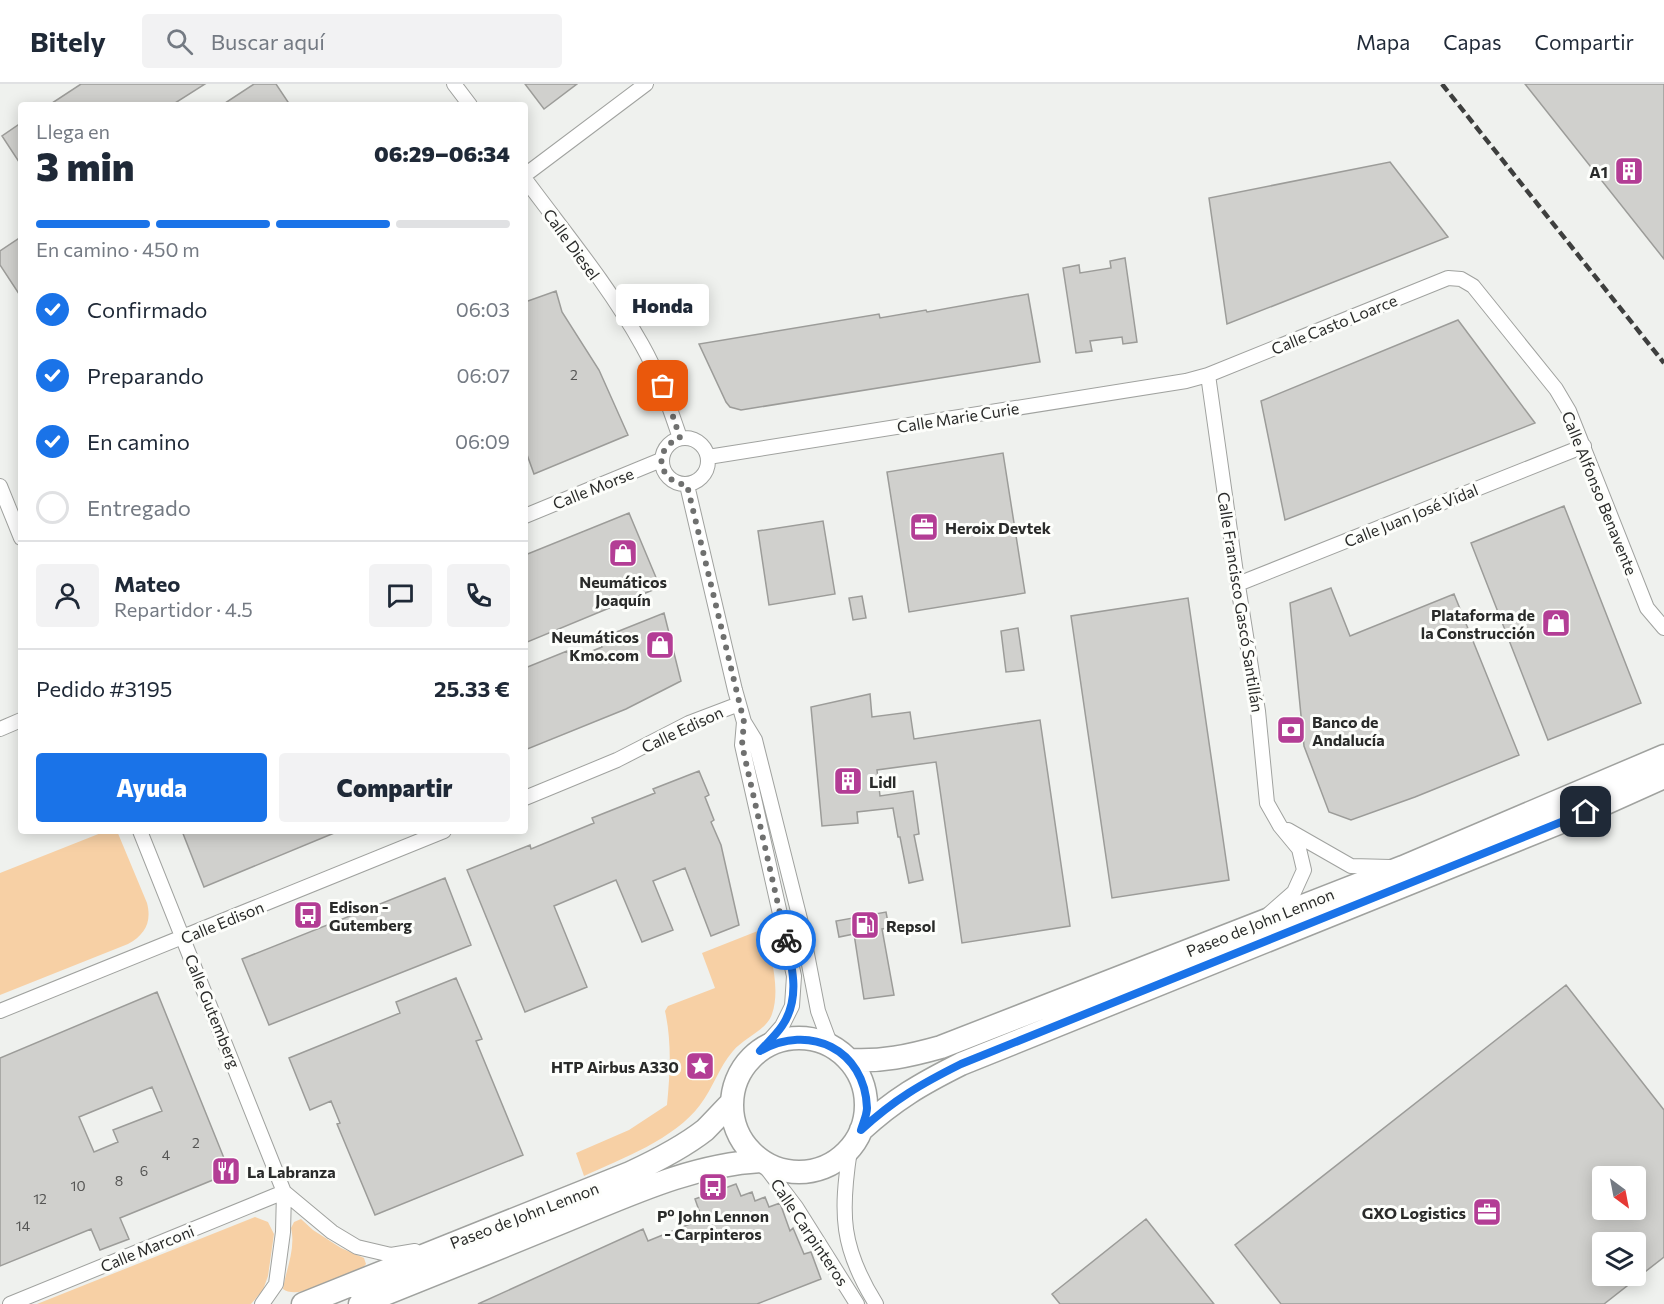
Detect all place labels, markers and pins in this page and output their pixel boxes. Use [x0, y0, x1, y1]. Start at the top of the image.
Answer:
building icon: A1 [1613, 155, 1645, 187]
place label: A1 [1589, 162, 1608, 181]
callout: Honda [616, 284, 710, 326]
pin [637, 360, 688, 411]
office icon: Heroix Devtek [908, 511, 940, 543]
place label: Heroix Devtek [945, 518, 1052, 537]
shop icon: Neumáticos Joaquín [607, 537, 639, 569]
place label: Neumáticos Joaquín [579, 572, 667, 609]
place label: Plataforma de la Construcción [1421, 605, 1535, 642]
shop icon: Plataforma de la Construcción [1540, 607, 1572, 639]
place label: Neumáticos Kmo.com [551, 627, 639, 664]
shop icon: Neumáticos Kmo.com [644, 629, 676, 661]
place label: Banco de Andalucía [1312, 712, 1385, 749]
bank icon: Banco de Andalucía [1275, 714, 1307, 746]
building icon: Lidl [832, 765, 864, 797]
place label: Lidl [869, 772, 896, 791]
pin [1560, 786, 1611, 837]
place label: Edison - Gutemberg [329, 897, 412, 934]
bus stop icon: Edison - Gutemberg [292, 899, 324, 931]
fuel station icon: Repsol [849, 909, 881, 941]
place label: Repsol [886, 916, 936, 935]
place icon: HTP Airbus A330 [684, 1050, 716, 1082]
place label: HTP Airbus A330 [551, 1057, 679, 1076]
restaurant icon: La Labranza [210, 1155, 242, 1187]
place label: La Labranza [247, 1162, 336, 1181]
bus stop icon: Pº John Lennon - Carpinteros [697, 1171, 729, 1203]
office icon: GXO Logistics [1471, 1196, 1503, 1228]
place label: GXO Logistics [1362, 1203, 1466, 1222]
place label: Pº John Lennon - Carpinteros [657, 1206, 769, 1243]

